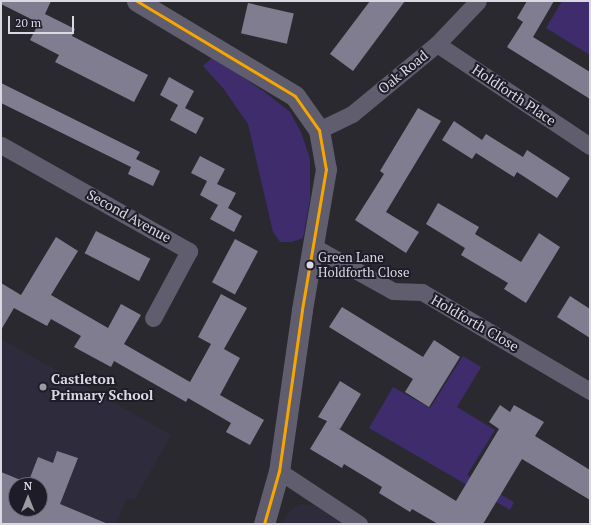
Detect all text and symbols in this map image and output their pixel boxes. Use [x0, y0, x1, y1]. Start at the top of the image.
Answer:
scale bar [10, 8, 76, 34]
text: 20 m [15, 15, 41, 30]
street label: Oak Road [375, 47, 431, 97]
street label: Holdforth Place [469, 61, 559, 129]
street label: Second Avenue [84, 186, 174, 246]
place label: Green Lane Holdforth Close [318, 250, 409, 281]
marker: Green Lane Holdforth Close [305, 260, 315, 270]
street label: Holdforth Close [428, 291, 522, 355]
place label: Castleton Primary School [51, 371, 153, 404]
marker: Castleton Primary School [38, 382, 48, 392]
north arrow [8, 477, 48, 517]
text: N [24, 479, 32, 493]

